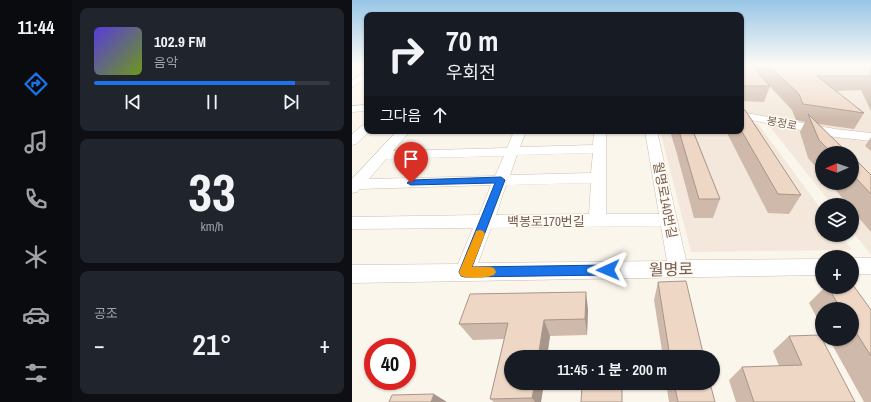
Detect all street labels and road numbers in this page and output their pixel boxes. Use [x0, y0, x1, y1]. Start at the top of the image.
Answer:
street label: 봉정로 [766, 113, 798, 133]
street label: 월명로140번길 [649, 160, 681, 240]
street label: 백봉로170번길 [507, 213, 585, 230]
street label: 월명로 [649, 258, 694, 280]

